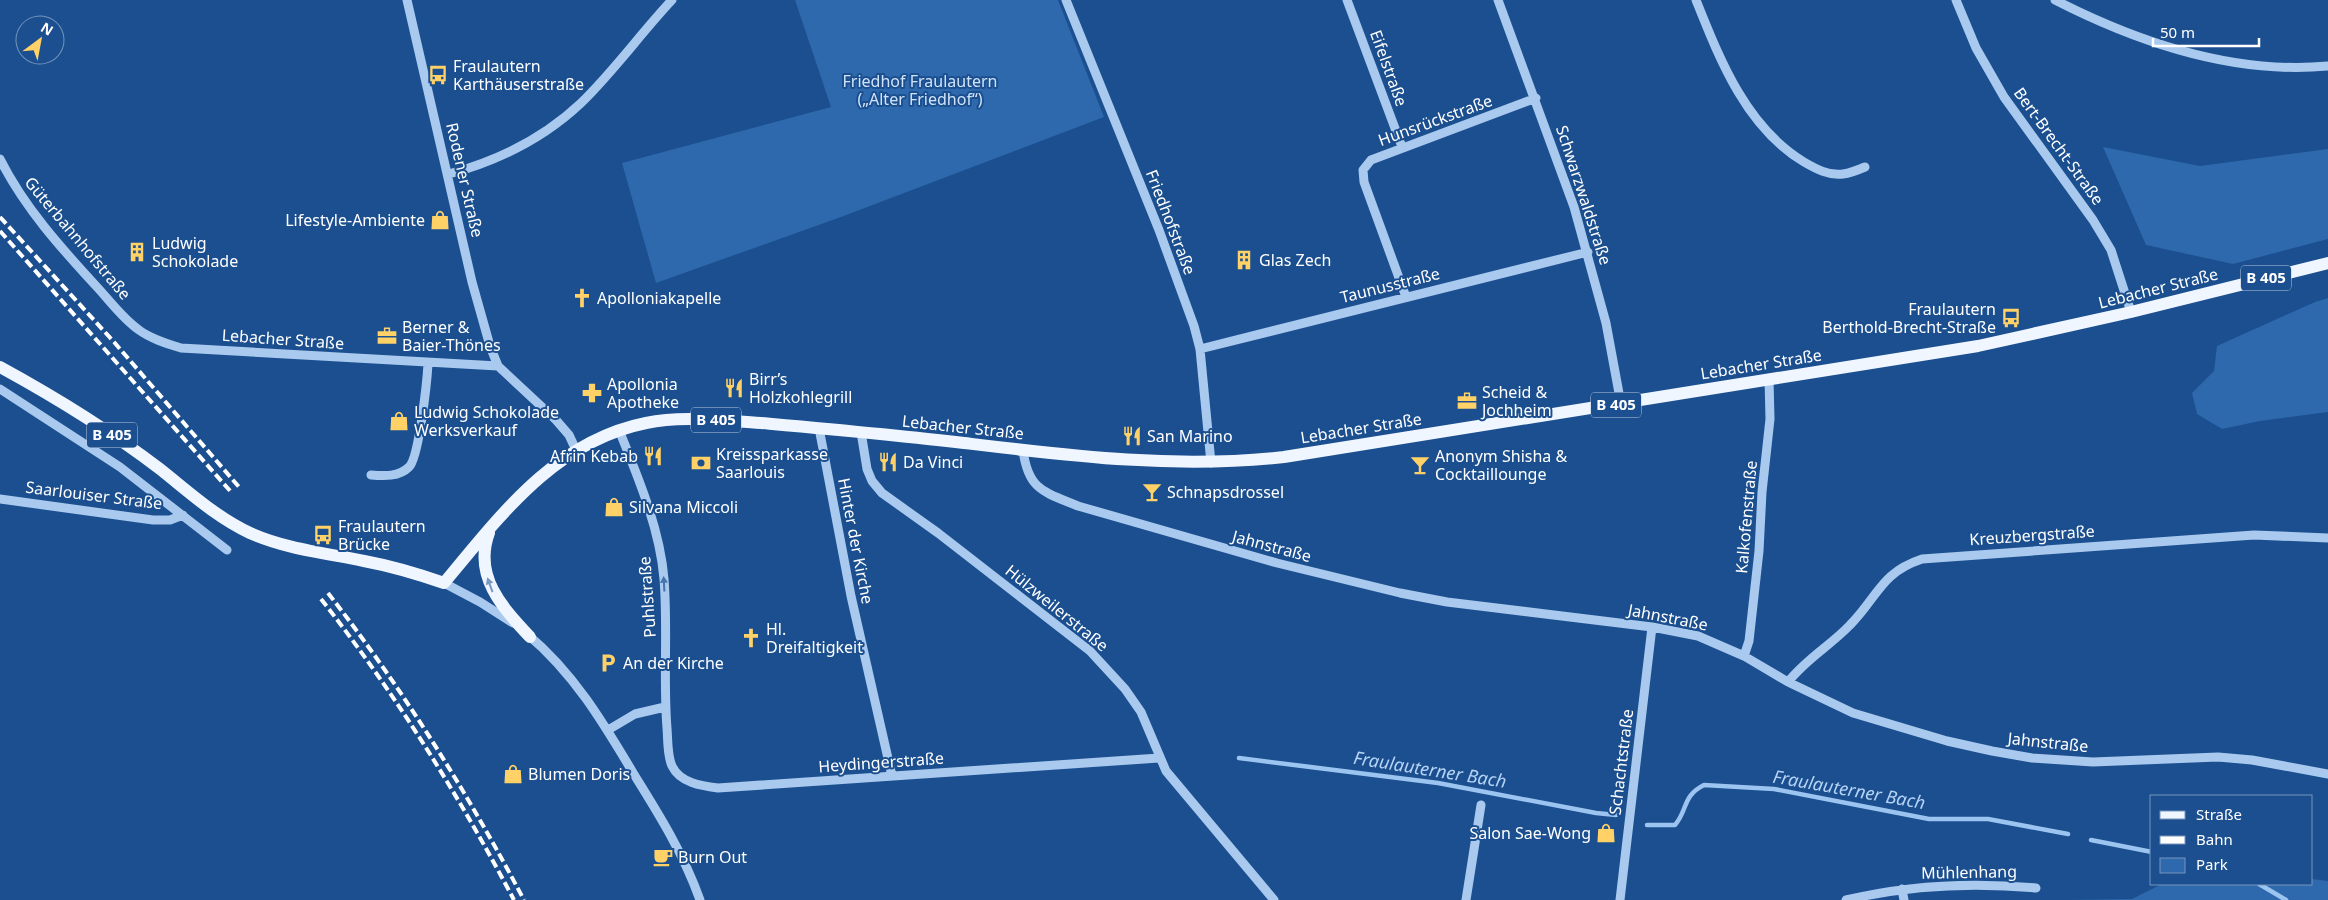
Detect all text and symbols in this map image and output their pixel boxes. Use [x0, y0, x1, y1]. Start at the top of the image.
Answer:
north arrow [15, 15, 65, 65]
scale bar [2153, 15, 2259, 47]
text: N [37, 17, 57, 40]
text: 50 m [2160, 22, 2195, 42]
street label: Eifelstraße [1365, 27, 1413, 109]
place label: Fraulautern Karthäuserstraße [453, 55, 584, 95]
bus stop icon: Fraulautern Karthäuserstraße [427, 64, 449, 86]
park label: Friedhof Fraulautern („Alter Friedhof“) [843, 70, 997, 110]
street label: Bert-Brecht-Straße [2009, 83, 2109, 209]
street label: Hunsrückstraße [1375, 89, 1495, 151]
street label: Rodener Straße [441, 120, 489, 240]
street label: Schwarzwaldstraße [1551, 122, 1617, 268]
street label: Friedhofstraße [1141, 166, 1201, 278]
street label: Güterbahnhofstraße [20, 172, 136, 304]
place label: Lifestyle-Ambiente [285, 209, 425, 231]
shop icon: Lifestyle-Ambiente [429, 209, 451, 231]
place label: Ludwig Schokolade [152, 232, 238, 272]
building icon: Ludwig Schokolade [126, 241, 148, 263]
building icon: Glas Zech [1233, 249, 1255, 271]
place label: Glas Zech [1259, 249, 1331, 271]
street label: Taunusstraße [1338, 262, 1442, 308]
street label: Lebacher Straße [2096, 263, 2220, 313]
road number: B 405 [2241, 266, 2291, 290]
church icon: Apolloniakapelle [571, 287, 593, 309]
place label: Apolloniakapelle [597, 287, 721, 309]
place label: Fraulautern Berthold-Brecht-Straße [1822, 298, 1996, 338]
bus stop icon: Fraulautern Berthold-Brecht-Straße [2000, 307, 2022, 329]
place label: Berner & Baier-Thönes [402, 316, 501, 356]
street label: Lebacher Straße [221, 324, 345, 354]
office icon: Berner & Baier-Thönes [376, 325, 398, 347]
street label: Lebacher Straße [1699, 344, 1823, 384]
place label: Birr’s Holzkohlegrill [749, 368, 852, 408]
place label: Apollonia Apotheke [607, 373, 679, 413]
restaurant icon: Birr’s Holzkohlegrill [723, 377, 745, 399]
place label: Scheid & Jochheim [1480, 381, 1552, 421]
pharmacy icon: Apollonia Apotheke [581, 382, 603, 404]
office icon: Scheid & Jochheim [1456, 390, 1478, 412]
road number: B 405 [1591, 392, 1641, 418]
place label: Ludwig Schokolade Werksverkauf [414, 401, 559, 441]
road number: B 405 [691, 408, 741, 432]
street label: Lebacher Straße [1299, 408, 1423, 448]
shop icon: Ludwig Schokolade Werksverkauf [388, 410, 410, 432]
street label: Lebacher Straße [901, 410, 1025, 444]
road number: B 405 [87, 422, 137, 448]
restaurant icon: San Marino [1121, 425, 1143, 447]
place label: San Marino [1147, 425, 1233, 447]
place label: Kreissparkasse Saarlouis [716, 443, 828, 483]
place label: Afrin Kebab [550, 445, 638, 467]
restaurant icon: Afrin Kebab [642, 445, 664, 467]
place label: Anonym Shisha & Cocktaillounge [1435, 445, 1567, 485]
restaurant icon: Da Vinci [877, 451, 899, 473]
place label: Da Vinci [903, 451, 963, 473]
bank icon: Kreissparkasse Saarlouis [690, 452, 712, 474]
bar icon: Anonym Shisha & Cocktaillounge [1409, 454, 1431, 476]
street label: Kalkofenstraße [1730, 460, 1762, 574]
street label: Saarlouiser Straße [24, 476, 164, 514]
street label: Hinter der Kirche [833, 476, 879, 606]
bar icon: Schnapsdrossel [1141, 481, 1163, 503]
place label: Schnapsdrossel [1167, 481, 1284, 503]
shop icon: Silvana Miccoli [603, 496, 625, 518]
place label: Silvana Miccoli [629, 496, 738, 518]
place label: Fraulautern Brücke [338, 515, 426, 555]
street label: Kreuzbergstraße [1969, 520, 2095, 550]
bus stop icon: Fraulautern Brücke [312, 524, 334, 546]
street label: Jahnstraße [1228, 524, 1314, 567]
street label: Puhlstraße [633, 556, 661, 638]
street label: Hülzweilerstraße [1001, 560, 1113, 656]
one-way arrow [659, 576, 667, 592]
one-way arrow [486, 577, 494, 592]
street label: Jahnstraße [1624, 598, 1710, 636]
place label: Hl. Dreifaltigkeit [766, 618, 863, 658]
church icon: Hl. Dreifaltigkeit [740, 627, 762, 649]
parking icon: An der Kirche [597, 652, 619, 674]
place label: An der Kirche [623, 652, 724, 674]
street label: Schachtstraße [1604, 708, 1638, 816]
street label: Jahnstraße [2005, 727, 2089, 757]
water label: Fraulauterner Bach [1352, 745, 1508, 793]
street label: Heydingerstraße [817, 747, 945, 777]
shop icon: Blumen Doris [502, 763, 524, 785]
place label: Blumen Doris [528, 763, 630, 785]
water label: Fraulauterner Bach [1771, 764, 1927, 814]
legend [2150, 795, 2313, 885]
text: Straße [2196, 804, 2242, 824]
place label: Salon Sae-Wong [1469, 822, 1591, 844]
shop icon: Salon Sae-Wong [1595, 822, 1617, 844]
text: Bahn [2196, 829, 2233, 849]
cafe icon: Burn Out [652, 846, 674, 868]
place label: Burn Out [678, 846, 747, 868]
text: Park [2196, 854, 2228, 874]
street label: Mühlenhang [1921, 860, 2017, 884]

